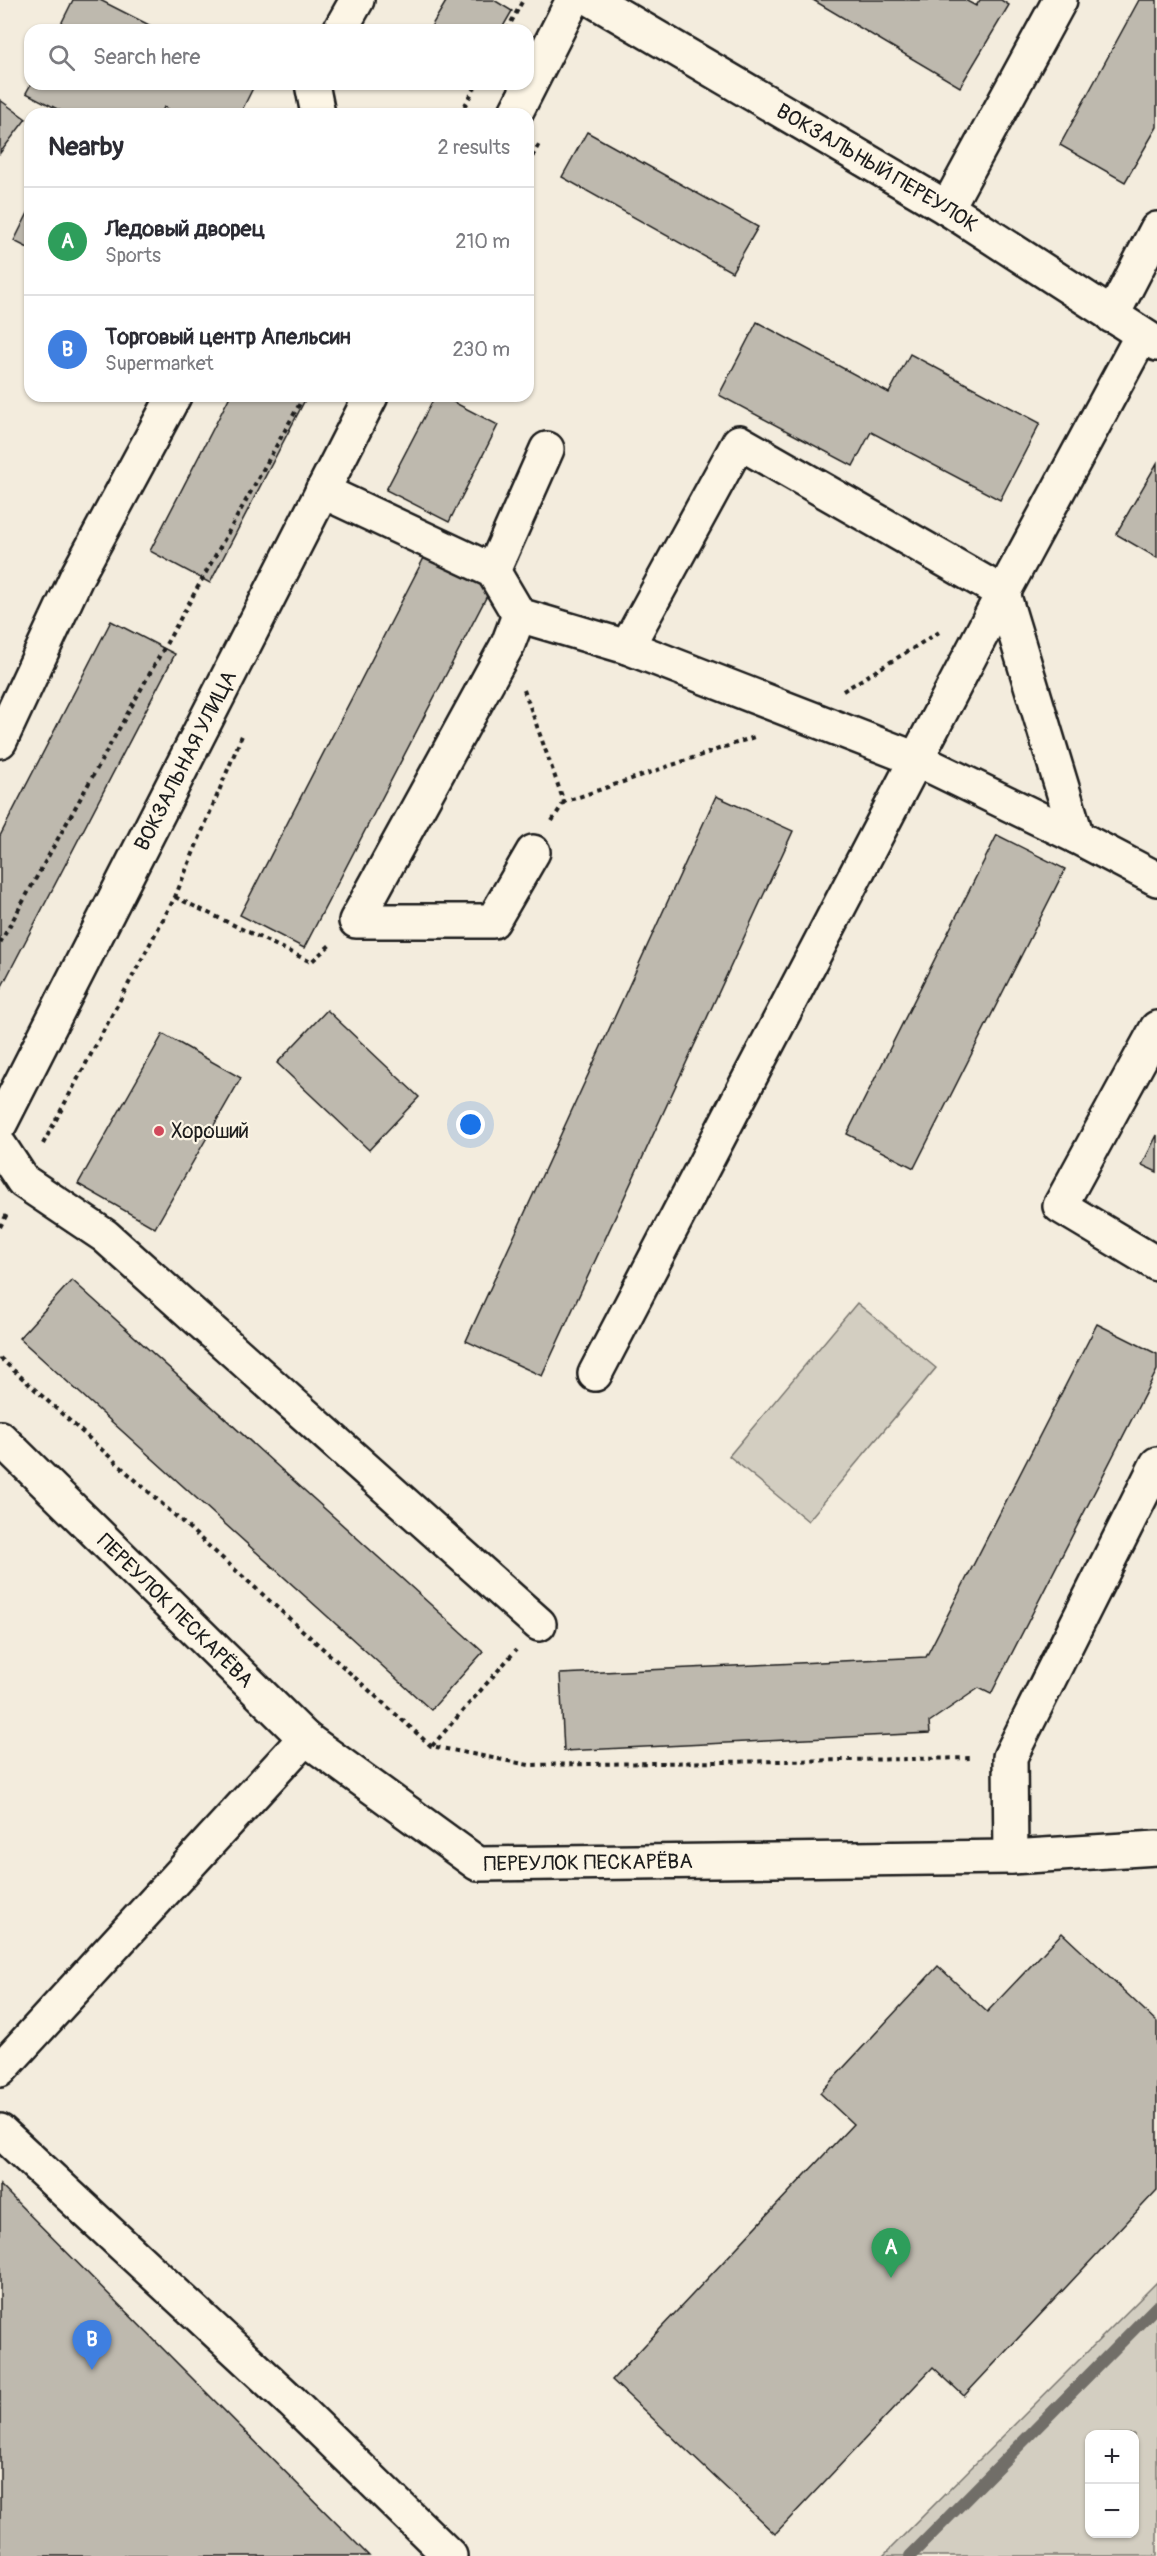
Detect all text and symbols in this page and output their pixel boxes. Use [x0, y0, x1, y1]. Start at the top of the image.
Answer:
search box [24, 24, 534, 90]
icon: search [45, 41, 78, 74]
text: Search here [93, 43, 200, 71]
street label: ВОКЗАЛЬНЫЙ ПЕРЕУЛОК [771, 98, 983, 238]
text: Nearby [48, 131, 124, 163]
text: 2 results [438, 135, 510, 160]
text: Ледовый дворец [105, 215, 265, 243]
text: A [61, 229, 74, 254]
text: 210 m [455, 229, 510, 254]
text: Sports [105, 243, 161, 268]
text: Торговый центр Апельсин [105, 323, 351, 351]
text: B [62, 337, 73, 362]
text: 230 m [453, 337, 510, 362]
text: Supermarket [105, 351, 214, 376]
street label: ВОКЗАЛЬНАЯ УЛИЦА [129, 666, 243, 855]
your location [456, 1110, 485, 1139]
place label: Хороший [171, 1118, 249, 1145]
marker: Хороший [152, 1124, 166, 1138]
street label: ПЕРЕУЛОК ПЕСКАРЁВА [91, 1528, 259, 1694]
street label: ПЕРЕУЛОК ПЕСКАРЁВА [483, 1848, 693, 1878]
pin: A [872, 2228, 910, 2278]
pin: B [72, 2320, 112, 2370]
map controls [1085, 2430, 1139, 2538]
button: + [1085, 2430, 1139, 2484]
button: − [1085, 2484, 1139, 2538]

